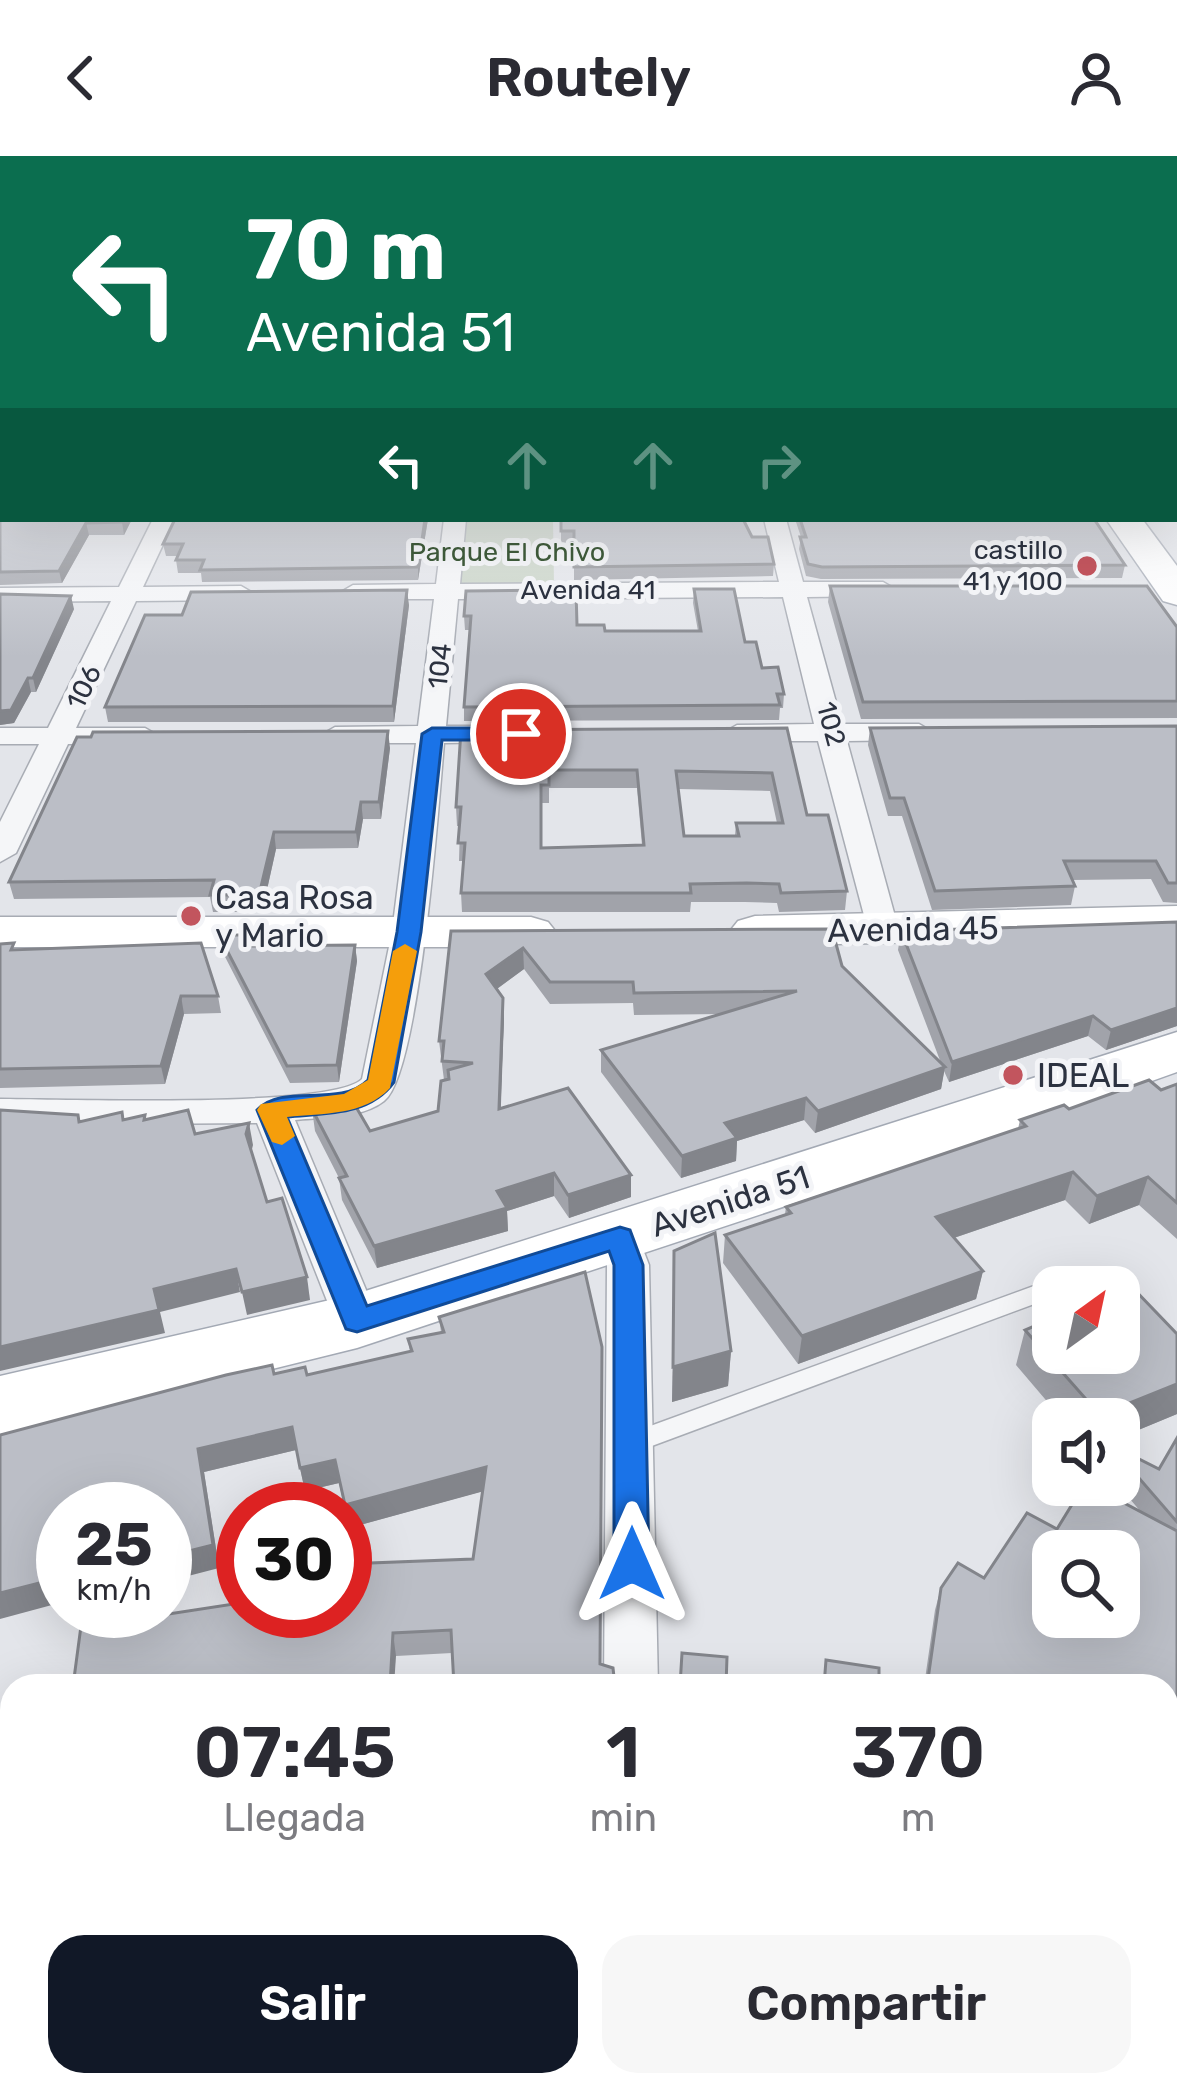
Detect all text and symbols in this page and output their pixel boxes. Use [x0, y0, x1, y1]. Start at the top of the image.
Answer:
icon: back [48, 45, 114, 111]
icon: person [1063, 45, 1129, 111]
text: Routely [486, 46, 691, 110]
text: 70 m [246, 200, 446, 300]
icon: left [48, 204, 204, 360]
text: Avenida 51 [246, 301, 515, 365]
icon: left [368, 432, 434, 498]
icon: ahead [494, 432, 560, 498]
icon: ahead [620, 432, 686, 498]
icon: right [746, 432, 812, 498]
place label: castillo 41 y 100 [963, 534, 1063, 597]
park label: Parque El Chivo [409, 536, 605, 568]
marker: castillo 41 y 100 [1074, 553, 1100, 579]
street label: Avenida 41 [520, 574, 656, 606]
street label: 104 [422, 642, 458, 690]
street label: 106 [60, 660, 108, 714]
pin [470, 683, 572, 785]
street label: 102 [810, 698, 852, 750]
icon: arrive [488, 701, 554, 767]
place label: Casa Rosa y Mario [215, 878, 374, 955]
marker: Casa Rosa y Mario [178, 903, 204, 929]
street label: Avenida 45 [827, 908, 999, 950]
place label: IDEAL [1037, 1056, 1129, 1095]
marker: IDEAL [1000, 1062, 1026, 1088]
street label: Avenida 51 [646, 1157, 814, 1245]
north arrow [1032, 1266, 1140, 1374]
map controls [1032, 1266, 1140, 1638]
button: sound [1032, 1398, 1140, 1506]
speed limit sign: 30 [216, 1482, 372, 1638]
position arrow [569, 1501, 695, 1627]
text: 25 [75, 1509, 153, 1580]
button: search [1032, 1530, 1140, 1638]
text: km/h [77, 1572, 151, 1608]
text: 07:45 [194, 1710, 396, 1795]
text: 1 [606, 1710, 641, 1795]
text: 370 [851, 1710, 985, 1795]
text: Llegada [223, 1795, 366, 1841]
text: min [589, 1795, 657, 1841]
text: m [901, 1795, 935, 1841]
button: Salir [48, 1935, 578, 2073]
button: Compartir [602, 1935, 1131, 2073]

